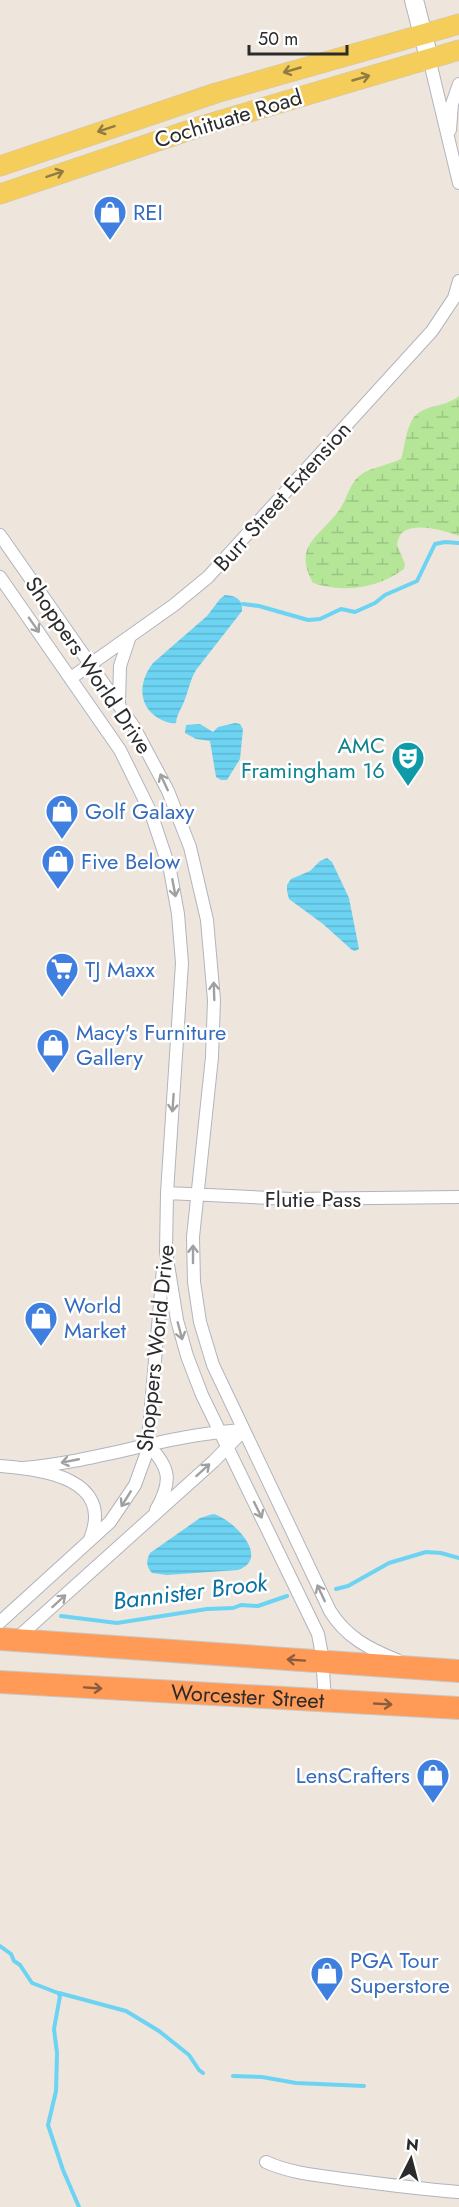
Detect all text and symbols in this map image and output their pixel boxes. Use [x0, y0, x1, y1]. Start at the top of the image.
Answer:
scale bar [249, 18, 346, 56]
text: 50 m [258, 26, 298, 52]
one-way arrow [283, 65, 302, 76]
one-way arrow [351, 72, 370, 83]
street label: Cochituate Road [150, 80, 306, 156]
one-way arrow [97, 124, 116, 135]
one-way arrow [45, 168, 64, 179]
shop icon: REI [92, 194, 128, 241]
place label: REI [133, 196, 163, 228]
street label: Burr Street Extension [206, 414, 358, 578]
street label: Shoppers World Drive [18, 570, 160, 760]
one-way arrow [28, 617, 40, 633]
place label: AMC Framingham 16 [241, 729, 385, 786]
theatre icon: AMC Framingham 16 [390, 740, 426, 787]
one-way arrow [157, 774, 169, 792]
shop icon: Golf Galaxy [44, 793, 80, 840]
place label: Golf Galaxy [85, 795, 195, 827]
shop icon: Five Below [40, 843, 76, 890]
place label: Five Below [81, 845, 180, 877]
one-way arrow [168, 878, 180, 897]
supermarket icon: TJ Maxx [44, 951, 80, 998]
place label: TJ Maxx [85, 953, 155, 985]
one-way arrow [208, 981, 220, 1001]
place label: Macy's Furniture Gallery [76, 1016, 226, 1073]
shop icon: Macy's Furniture Gallery [35, 1027, 71, 1074]
one-way arrow [168, 1092, 179, 1112]
street label: Flutie Pass [265, 1183, 361, 1215]
street label: Shoppers World Drive [128, 1243, 182, 1453]
one-way arrow [187, 1245, 199, 1265]
place label: World Market [64, 1289, 127, 1346]
shop icon: World Market [23, 1300, 59, 1347]
one-way arrow [175, 1321, 186, 1340]
one-way arrow [60, 1456, 80, 1467]
one-way arrow [196, 1463, 211, 1477]
one-way arrow [120, 1490, 132, 1507]
one-way arrow [252, 1500, 264, 1518]
water label: Bannister Brook [111, 1564, 271, 1618]
one-way arrow [314, 1584, 326, 1602]
one-way arrow [51, 1594, 66, 1608]
one-way arrow [286, 1654, 306, 1665]
street label: Worcester Street [170, 1676, 326, 1716]
one-way arrow [82, 1683, 102, 1694]
one-way arrow [372, 1698, 392, 1709]
shop icon: LensCrafters [415, 1757, 451, 1804]
place label: LensCrafters [296, 1759, 410, 1791]
place label: PGA Tour Superstore [350, 1944, 450, 2001]
shop icon: PGA Tour Superstore [309, 1955, 345, 2002]
north arrow [381, 2129, 441, 2189]
text: N [405, 2132, 420, 2157]

